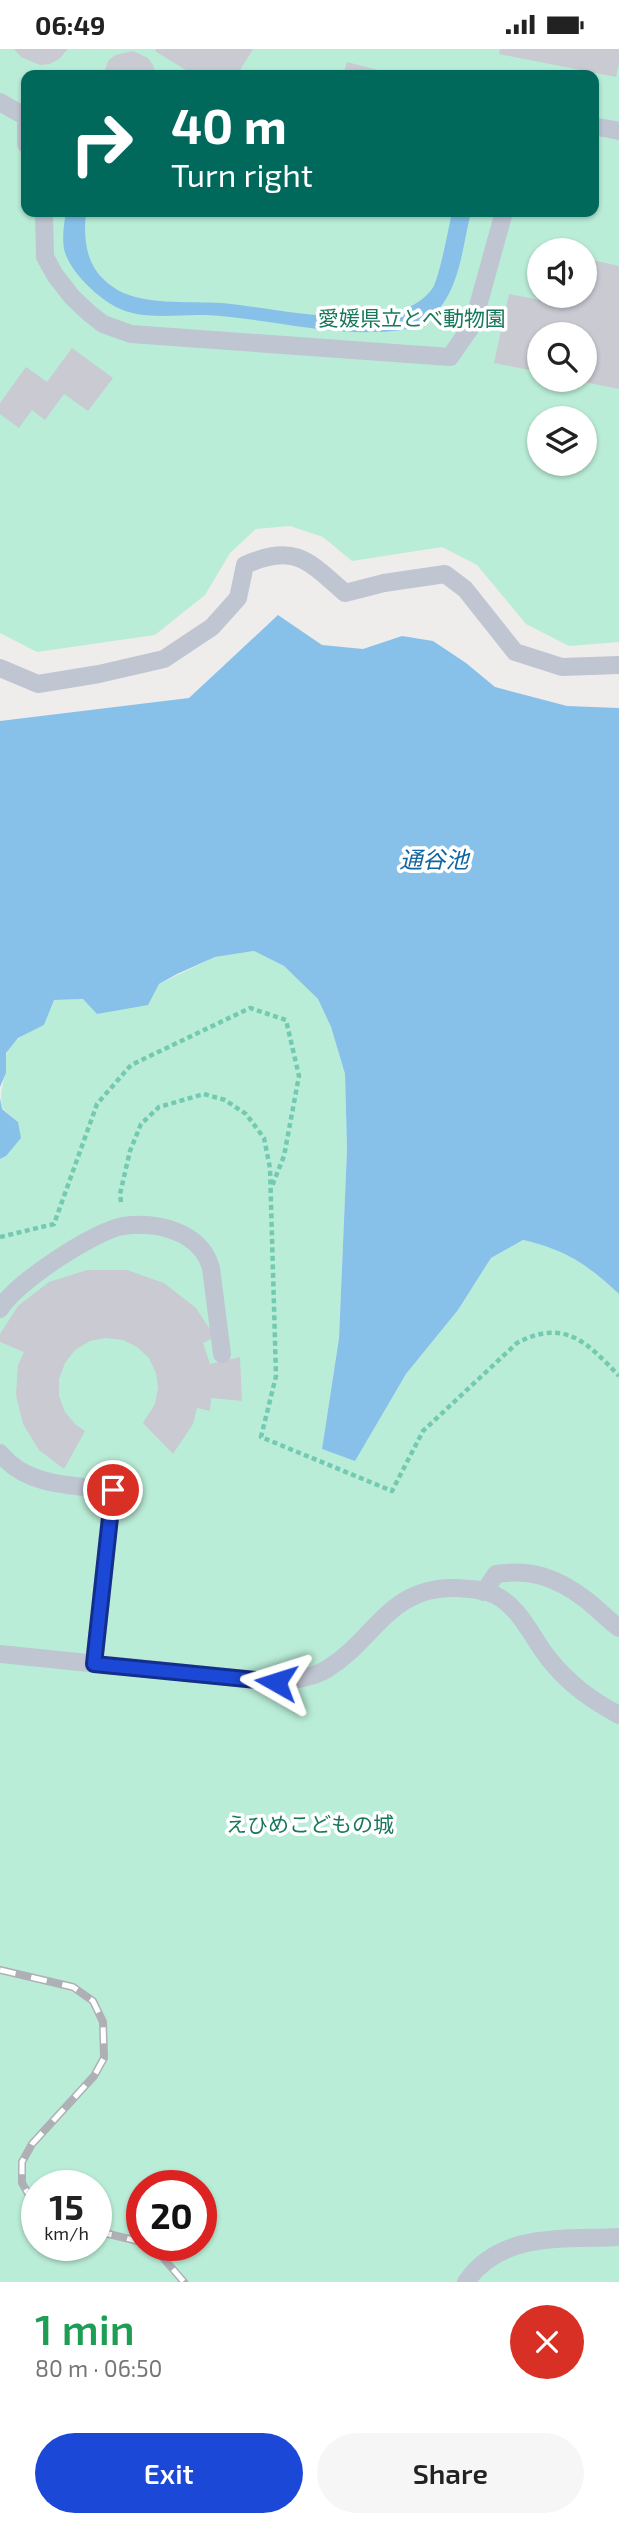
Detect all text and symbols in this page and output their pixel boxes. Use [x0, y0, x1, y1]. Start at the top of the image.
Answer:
text: 06:49 [35, 9, 105, 40]
text: 40 m [171, 95, 287, 154]
icon: right [56, 98, 147, 189]
text: Turn right [171, 155, 313, 193]
map controls [527, 238, 597, 476]
button: sound [527, 238, 597, 308]
park label: 愛媛県立とべ動物園 [318, 305, 506, 330]
button: search [527, 322, 597, 392]
button: layers [527, 406, 597, 476]
water label: 通谷池 [400, 845, 471, 873]
pin [83, 1460, 143, 1520]
icon: arrive [94, 1471, 132, 1509]
position arrow [239, 1645, 313, 1719]
park label: えひめこどもの城 [226, 1811, 394, 1836]
speed limit sign: 20 [126, 2170, 217, 2261]
text: 15 [49, 2185, 84, 2227]
text: km/h [44, 2222, 89, 2244]
text: 1 min [35, 2303, 135, 2353]
button: close [510, 2305, 584, 2379]
text: 80 m · 06:50 [35, 2354, 162, 2382]
button: Exit [35, 2433, 303, 2513]
button: Share [317, 2433, 584, 2513]

